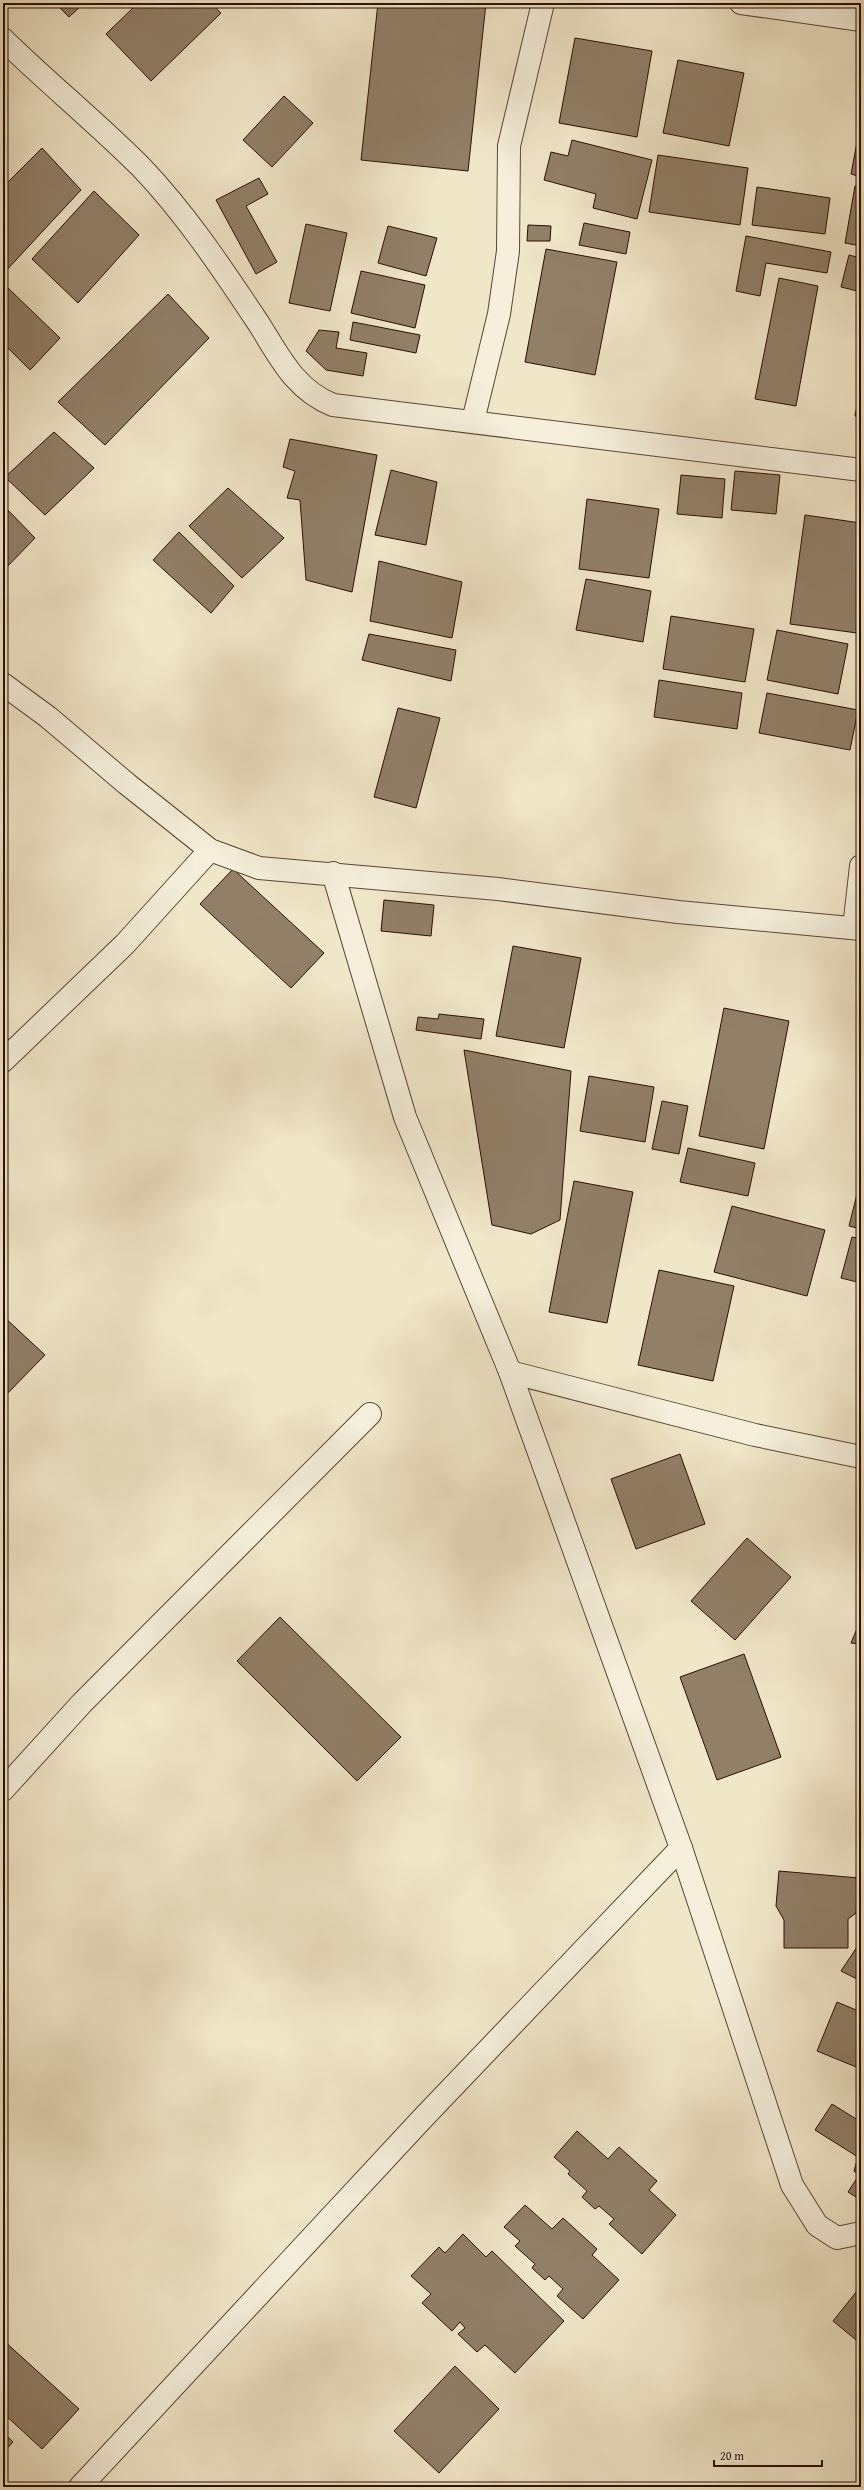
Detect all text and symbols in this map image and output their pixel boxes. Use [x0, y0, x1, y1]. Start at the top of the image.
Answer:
scale bar [714, 2442, 822, 2468]
text: 20 m [720, 2447, 744, 2464]

